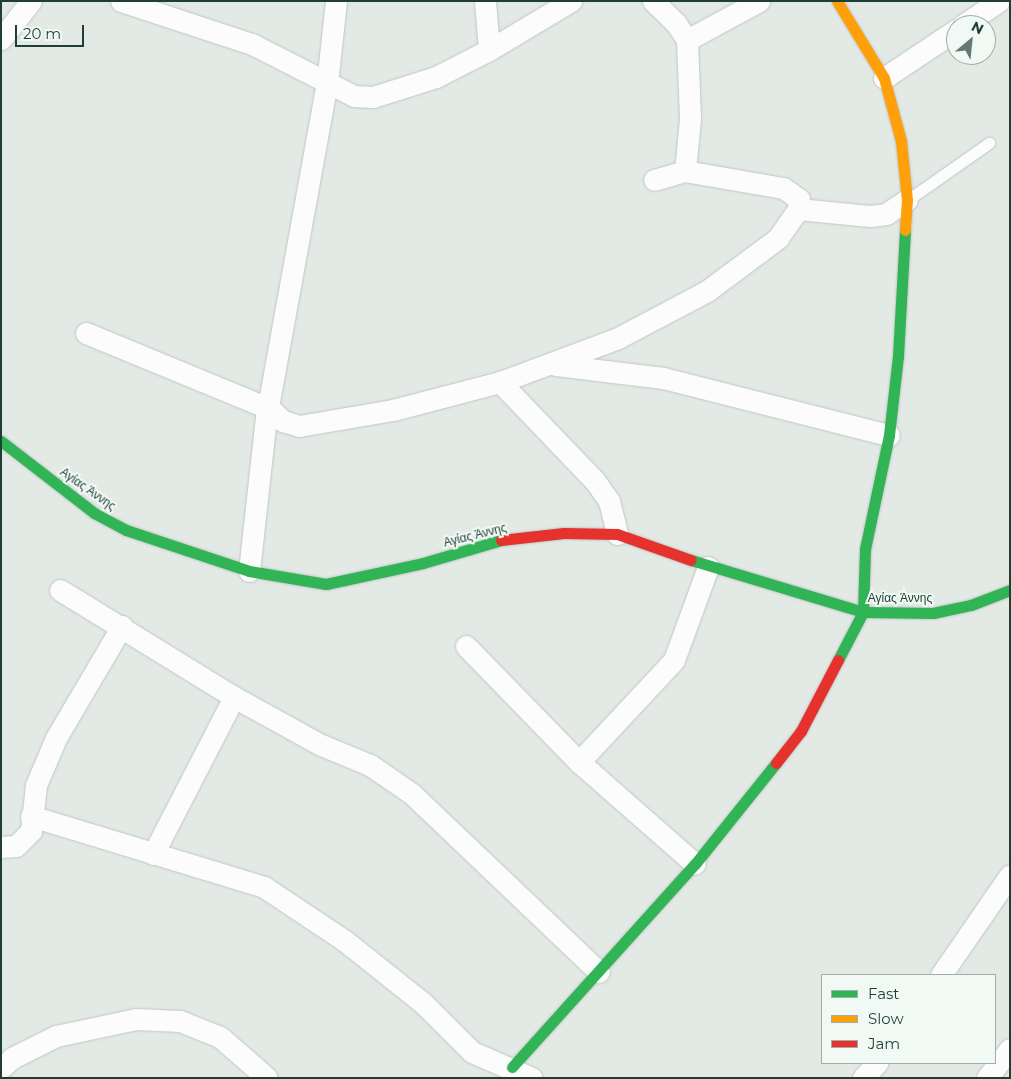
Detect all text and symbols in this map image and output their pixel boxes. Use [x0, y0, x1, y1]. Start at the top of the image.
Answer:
scale bar [18, 15, 86, 47]
north arrow [946, 15, 996, 65]
text: N [968, 17, 987, 38]
text: 20 m [23, 24, 61, 43]
street label: Αγίας Άννης [57, 465, 119, 513]
street label: Αγίας Άννης [442, 520, 508, 550]
street label: Αγίας Άννης [868, 591, 932, 605]
legend [821, 974, 996, 1064]
text: Fast [868, 984, 899, 1003]
text: Slow [868, 1009, 904, 1028]
text: Jam [868, 1034, 900, 1053]

